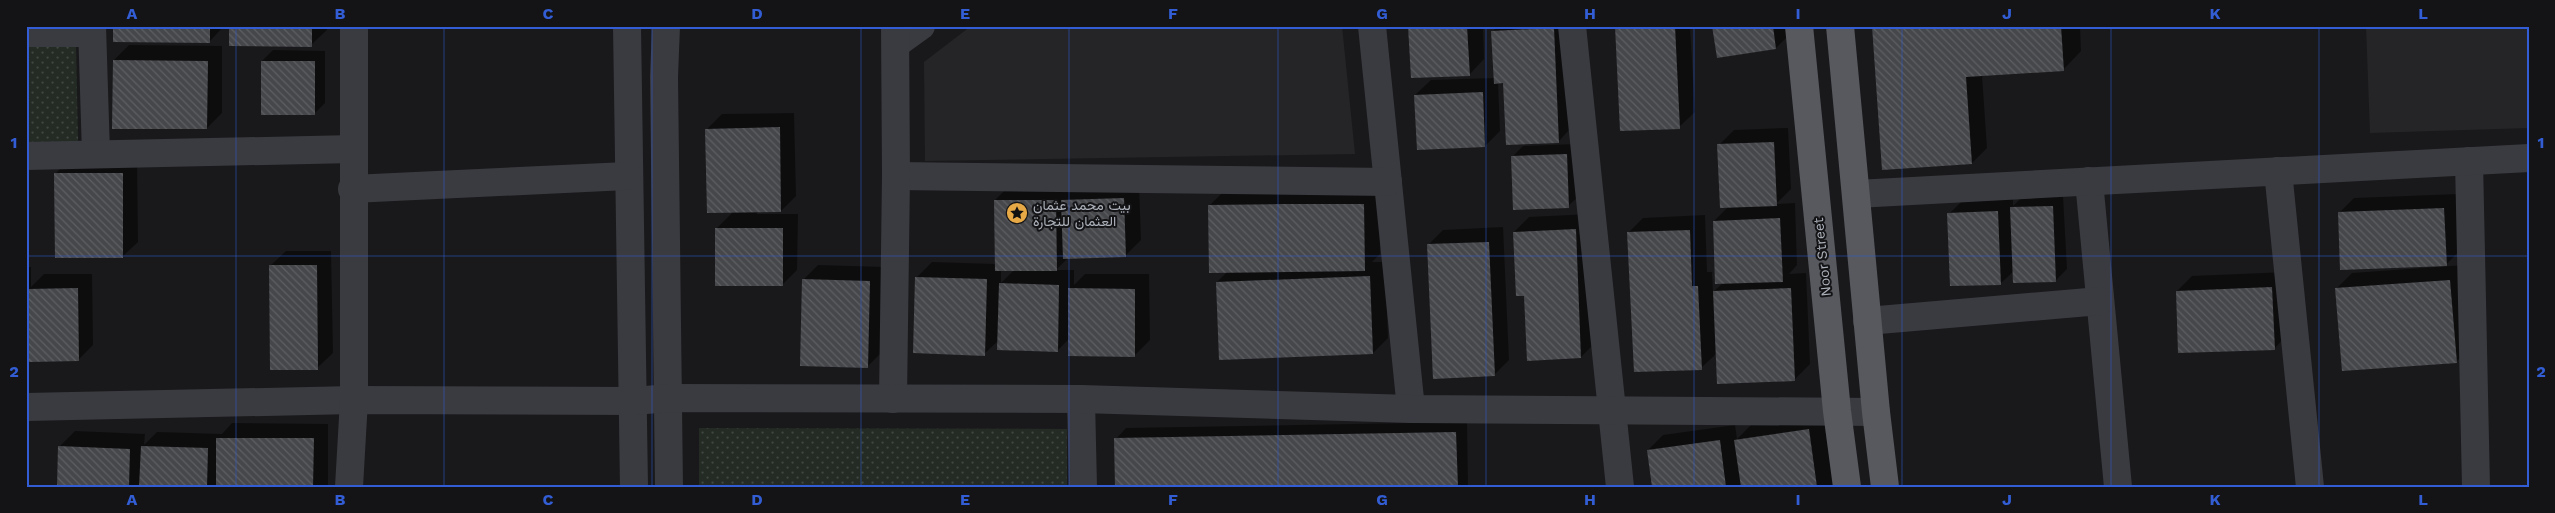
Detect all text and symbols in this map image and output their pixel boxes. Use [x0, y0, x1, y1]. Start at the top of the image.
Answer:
text: A [127, 4, 138, 23]
text: B [335, 4, 346, 23]
text: C [543, 4, 554, 23]
text: D [751, 4, 763, 23]
text: E [960, 4, 970, 23]
text: F [1168, 4, 1178, 23]
text: G [1376, 4, 1388, 23]
text: H [1584, 4, 1596, 23]
text: I [1795, 4, 1801, 23]
text: J [2002, 4, 2012, 23]
text: K [2209, 4, 2221, 23]
text: L [2418, 4, 2428, 23]
text: 1 [11, 133, 17, 152]
text: 1 [2538, 133, 2544, 152]
place label: بيت محمد عثمان العثمان للتجارة [1033, 197, 1131, 230]
place icon: بيت محمد عثمان العثمان للتجارة [1005, 201, 1029, 225]
street label: Noor Street [1810, 217, 1834, 297]
text: 2 [9, 362, 19, 381]
text: 2 [2536, 362, 2546, 381]
text: A [127, 490, 138, 509]
text: B [335, 490, 346, 509]
text: C [543, 490, 554, 509]
text: D [751, 490, 763, 509]
text: E [960, 490, 970, 509]
text: F [1168, 490, 1178, 509]
text: G [1376, 490, 1388, 509]
text: H [1584, 490, 1596, 509]
text: I [1795, 490, 1801, 509]
text: J [2002, 490, 2012, 509]
text: K [2209, 490, 2221, 509]
text: L [2418, 490, 2428, 509]

